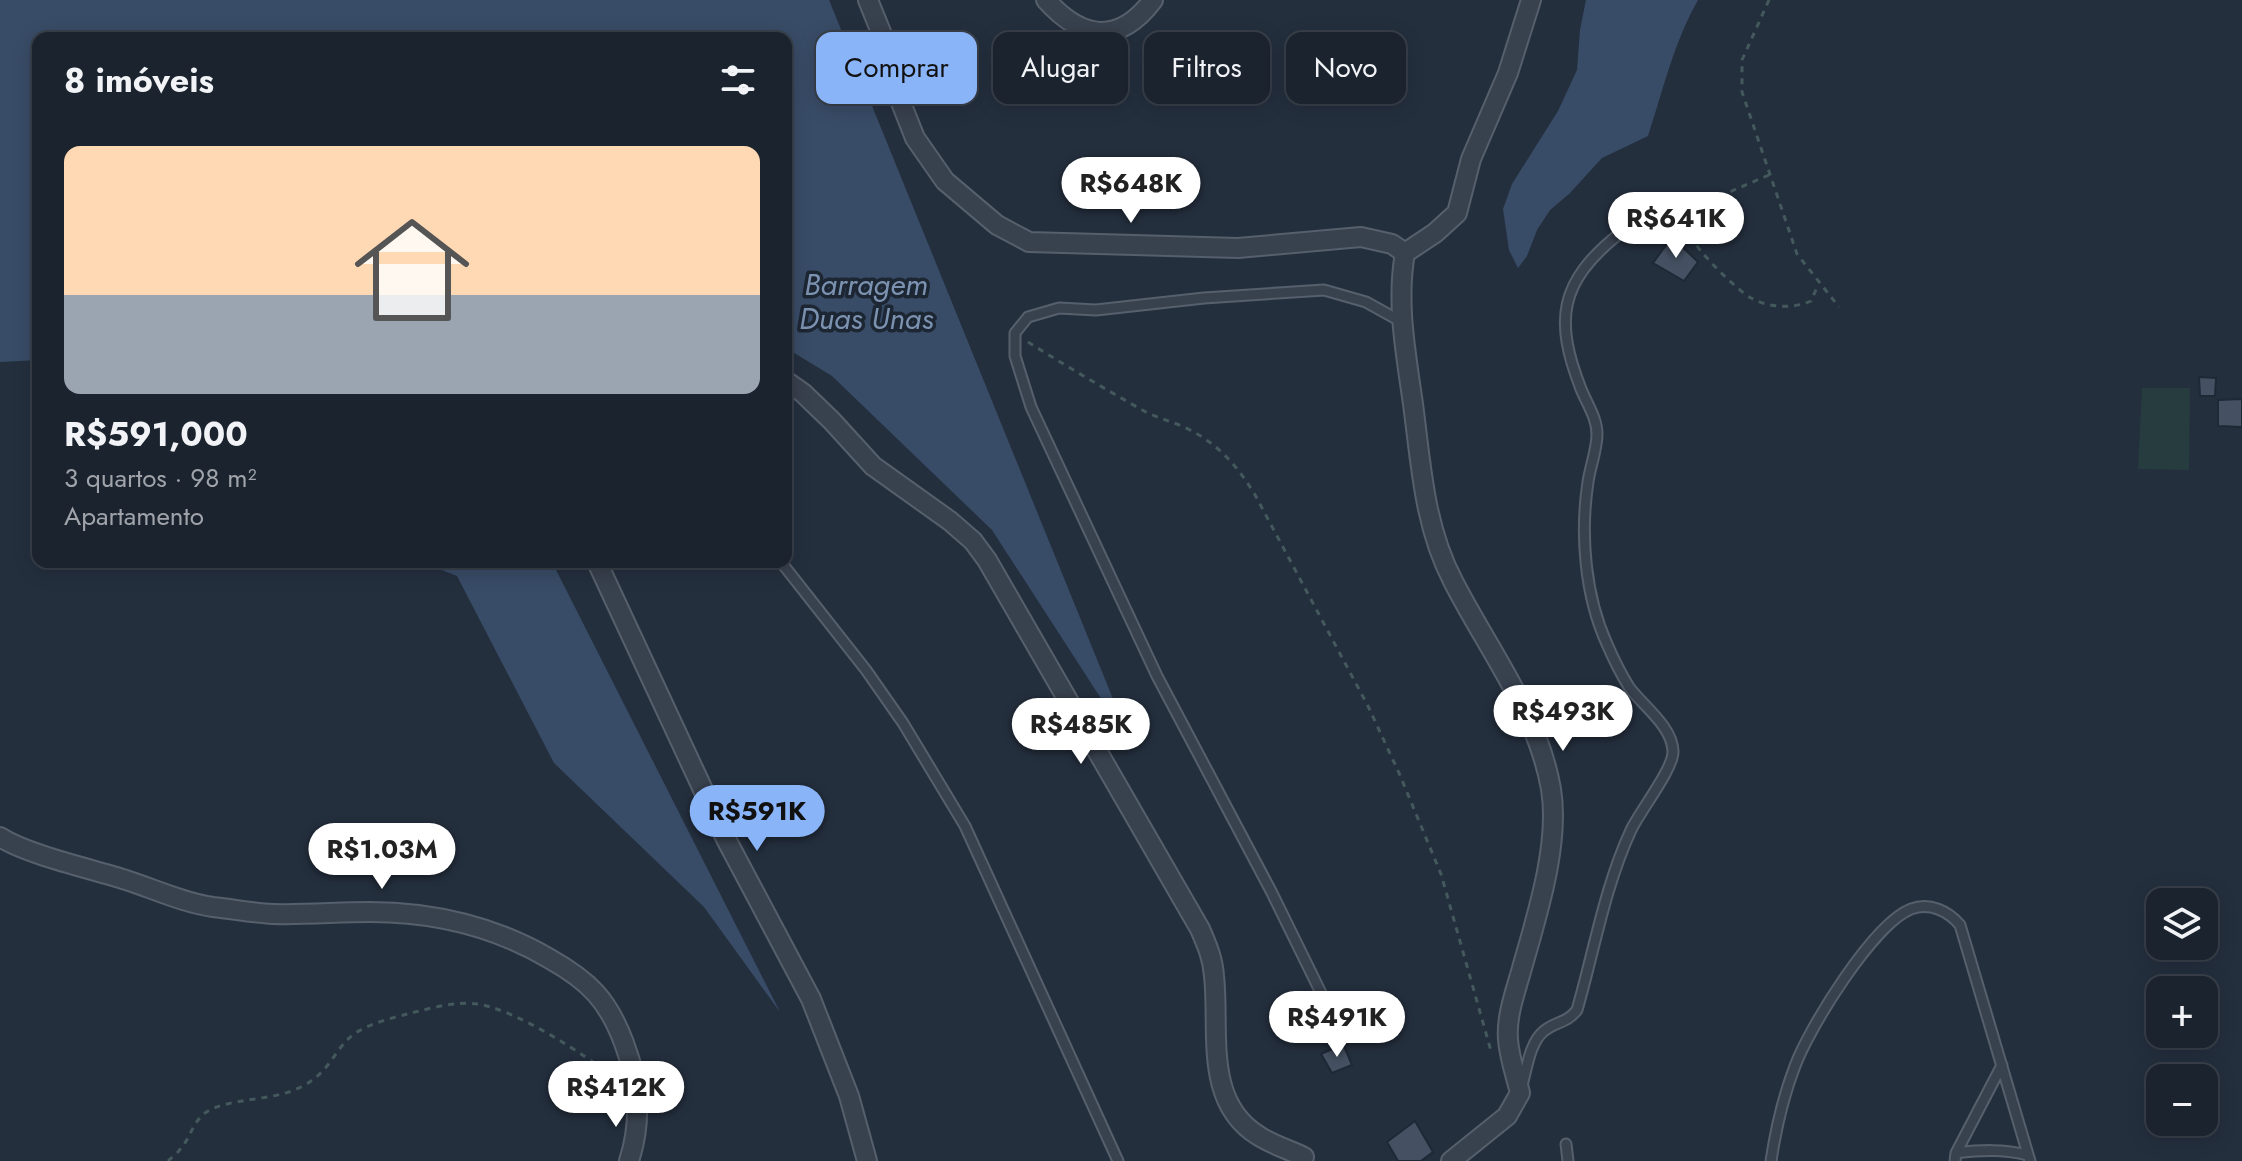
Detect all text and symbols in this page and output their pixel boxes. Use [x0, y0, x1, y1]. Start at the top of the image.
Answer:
chip: Comprar [816, 32, 977, 104]
chip: Alugar [993, 32, 1128, 104]
chip: Filtros [1144, 32, 1270, 104]
chip: Novo [1286, 32, 1406, 104]
text: 8 imóveis [64, 56, 214, 105]
icon: filters [716, 58, 760, 102]
pin: R$648K [1066, 157, 1196, 225]
text: R$648K [1079, 164, 1183, 202]
pin: R$641K [1611, 192, 1741, 260]
icon: home [340, 198, 484, 342]
text: R$641K [1626, 199, 1726, 237]
water label: Barragem Duas Unas [799, 263, 933, 340]
text: R$591,000 [64, 410, 248, 459]
text: 3 quartos · 98 m² [64, 459, 256, 497]
text: Apartamento [64, 497, 204, 535]
pin: R$493K [1498, 685, 1628, 753]
text: R$493K [1512, 692, 1614, 730]
pin: R$485K [1016, 698, 1146, 766]
text: R$485K [1030, 705, 1132, 743]
pin: R$591K [692, 785, 822, 853]
text: R$591K [708, 792, 806, 830]
pin: R$1.03M [308, 823, 456, 891]
text: R$1.03M [326, 830, 438, 868]
map controls [2146, 888, 2218, 1136]
button: layers [2146, 888, 2218, 960]
button: + [2146, 976, 2218, 1048]
pin: R$491K [1272, 991, 1402, 1059]
text: R$491K [1287, 998, 1387, 1036]
pin: R$412K [551, 1061, 681, 1129]
button: − [2146, 1064, 2218, 1136]
text: R$412K [566, 1068, 666, 1106]

